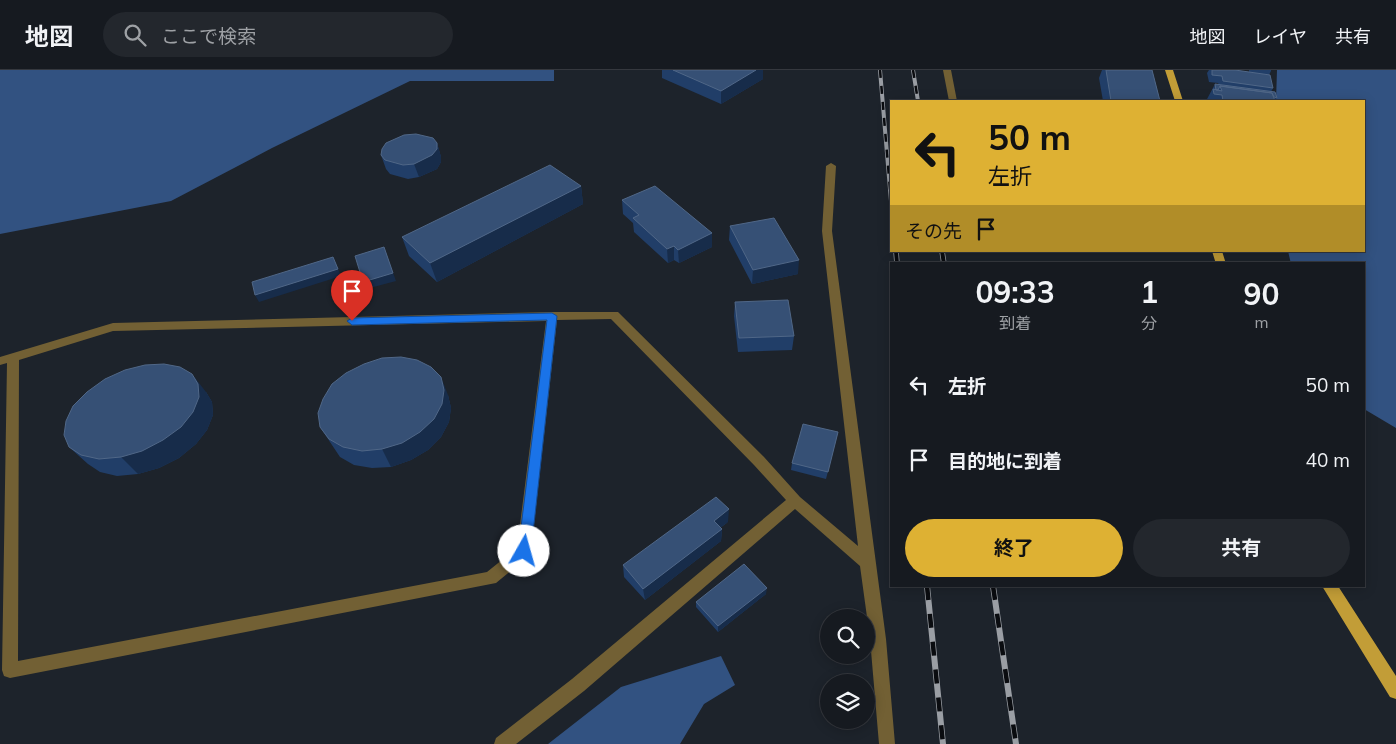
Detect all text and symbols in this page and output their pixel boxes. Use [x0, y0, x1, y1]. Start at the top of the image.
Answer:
search box [103, 12, 453, 57]
text: 地図 [25, 21, 73, 51]
icon: search [121, 21, 149, 49]
text: ここで検索 [161, 24, 256, 48]
text: 地図 [1190, 25, 1226, 48]
text: レイヤ [1254, 25, 1307, 48]
text: 共有 [1335, 25, 1371, 48]
text: 50 m [988, 115, 1071, 159]
icon: left [905, 120, 970, 185]
text: 左折 [988, 162, 1032, 190]
icon: arrive [972, 215, 1000, 243]
text: その先 [905, 219, 962, 243]
pin [331, 270, 373, 321]
text: 09:33 [975, 273, 1055, 311]
text: 1 [1140, 273, 1158, 311]
text: 90 [1244, 275, 1280, 313]
icon: arrive [338, 277, 366, 305]
text: m [1255, 312, 1269, 332]
text: 到着 [999, 313, 1031, 333]
text: 分 [1141, 313, 1157, 333]
icon: left [905, 371, 933, 399]
text: 50 m [1306, 373, 1350, 397]
text: 左折 [948, 374, 986, 398]
icon: arrive [905, 446, 933, 474]
text: 40 m [1306, 448, 1350, 472]
text: 目的地に到着 [948, 449, 1062, 473]
button: 終了 [905, 519, 1123, 577]
button: 共有 [1133, 519, 1350, 577]
position arrow [497, 524, 549, 576]
map controls [820, 609, 875, 729]
button: search [820, 609, 875, 664]
button: layers [820, 674, 875, 729]

